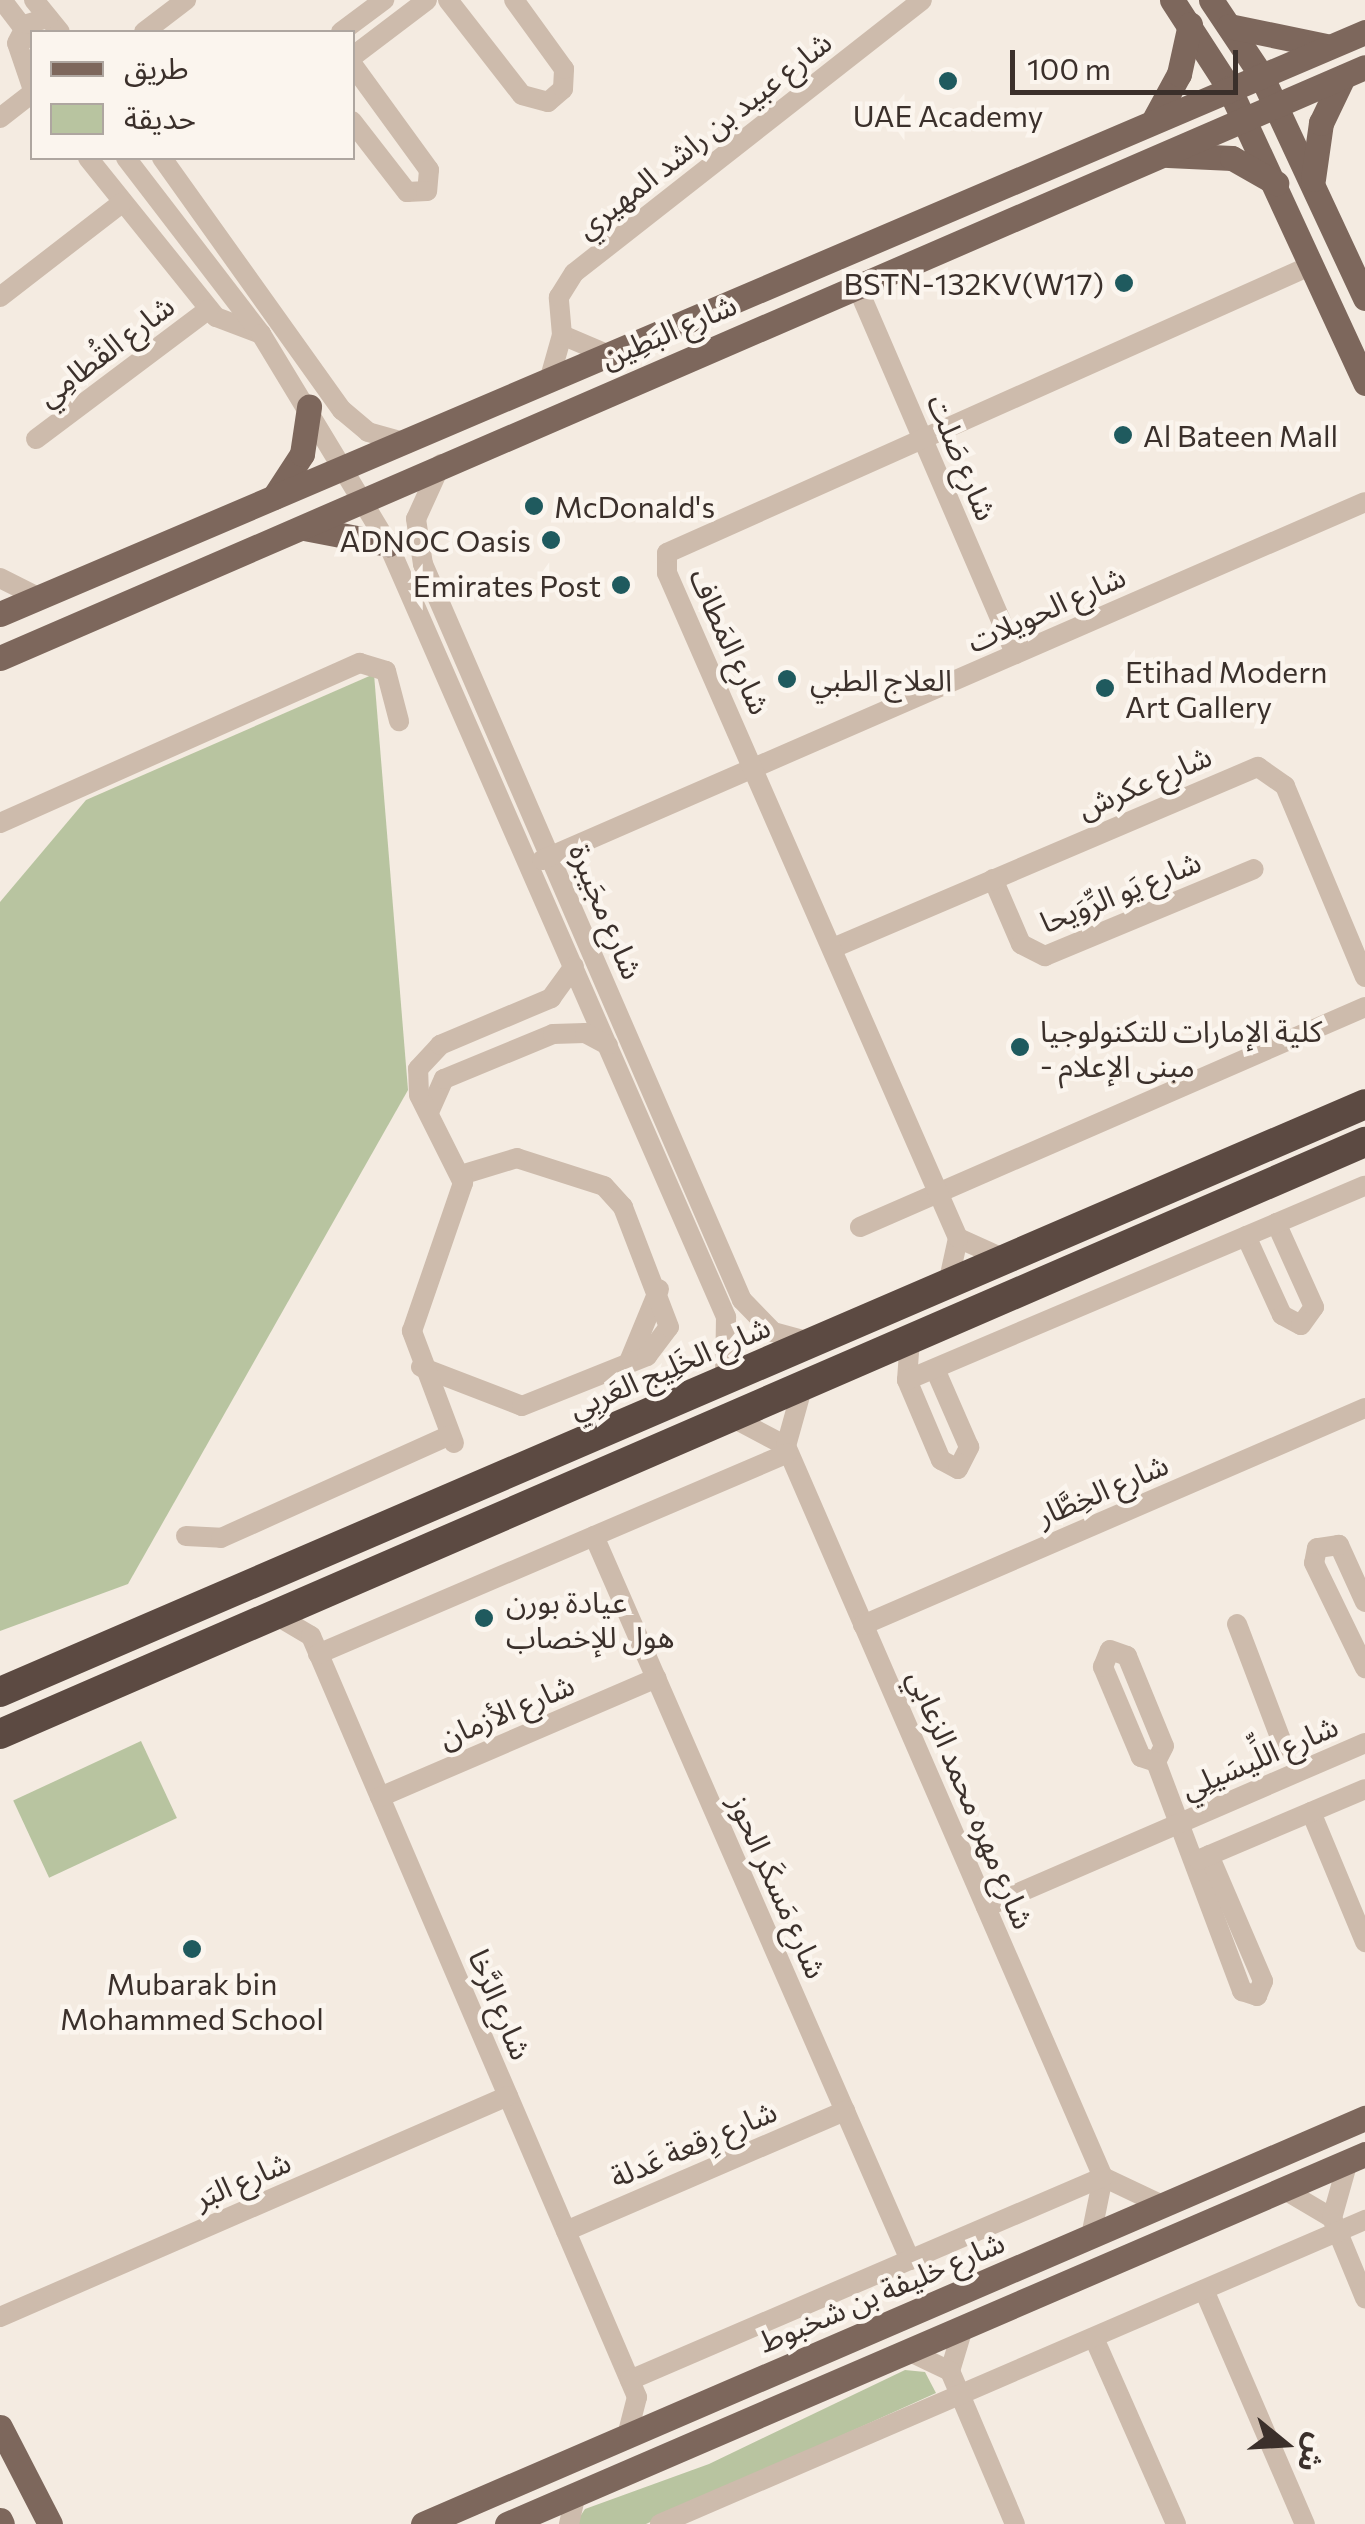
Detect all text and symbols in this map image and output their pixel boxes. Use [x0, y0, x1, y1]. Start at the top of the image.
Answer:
street label: شارع عبيد بن راشد المهيري [568, 23, 838, 245]
legend [30, 30, 355, 160]
scale bar [1015, 30, 1242, 92]
text: طريق [124, 48, 189, 85]
text: 100 m [1027, 49, 1111, 86]
marker: UAE Academy [937, 70, 959, 92]
place label: UAE Academy [853, 97, 1043, 133]
text: حديقة [124, 98, 196, 135]
place label: BSTN-132KV(W17) [844, 265, 1104, 301]
marker: BSTN-132KV(W17) [1113, 272, 1135, 294]
street label: شارع البَطِين [595, 285, 741, 375]
street label: شارع القُطامِي [30, 287, 180, 413]
street label: شارع صَلت [920, 389, 1006, 525]
place label: Al Bateen Mall [1143, 417, 1338, 453]
marker: Al Bateen Mall [1112, 424, 1134, 446]
place label: McDonald's [554, 488, 715, 524]
marker: McDonald's [523, 495, 545, 517]
place label: ADNOC Oasis [340, 522, 531, 558]
marker: ADNOC Oasis [540, 529, 562, 551]
street label: شارع الحويلات [961, 557, 1131, 659]
street label: شارع المَطاف [683, 562, 779, 720]
place label: Emirates Post [413, 567, 601, 603]
marker: Emirates Post [610, 574, 632, 596]
place label: Etihad Modern Art Gallery [1125, 653, 1327, 724]
place label: العلاج الطبي [810, 661, 952, 697]
marker: العلاج الطبي [774, 666, 800, 692]
marker: Etihad Modern Art Gallery [1094, 677, 1116, 699]
street label: شارع عكرش [1072, 737, 1216, 825]
street label: شارع مجَيبرة [562, 838, 652, 984]
street label: شارع يَو الرِّوَيحا [1034, 842, 1206, 940]
place label: كلية الإمارات للتكنولوجيا - مبنى الإعلام [1040, 1012, 1322, 1082]
marker: كلية الإمارات للتكنولوجيا - مبنى الإعلام [1009, 1036, 1031, 1058]
street label: شارع الخَلِيج العَربِي [563, 1307, 775, 1425]
street label: شارع الخِطَّار [1031, 1445, 1173, 1533]
place label: عيادة بورن هول للإخصاب [506, 1583, 674, 1654]
marker: عيادة بورن هول للإخصاب [471, 1605, 497, 1631]
street label: شارع مهره محمد الزعابي [901, 1664, 1043, 1934]
street label: شارع الأزمان [433, 1665, 579, 1755]
street label: شارع اللِّيسَيلِي [1175, 1707, 1343, 1805]
street label: شارع مَسكَر الحوز [722, 1788, 836, 1984]
marker: Mubarak bin Mohammed School [181, 1938, 203, 1960]
street label: شارع الرَّخا [462, 1943, 540, 2065]
place label: Mubarak bin Mohammed School [60, 1965, 324, 2036]
street label: شارع رِقعة عَدلة [604, 2092, 782, 2194]
street label: شارع البَر [188, 2143, 296, 2215]
street label: شارع خليفة بن شخبوط [753, 2223, 1009, 2359]
north arrow [1235, 2394, 1335, 2494]
text: ش [1291, 2430, 1336, 2477]

